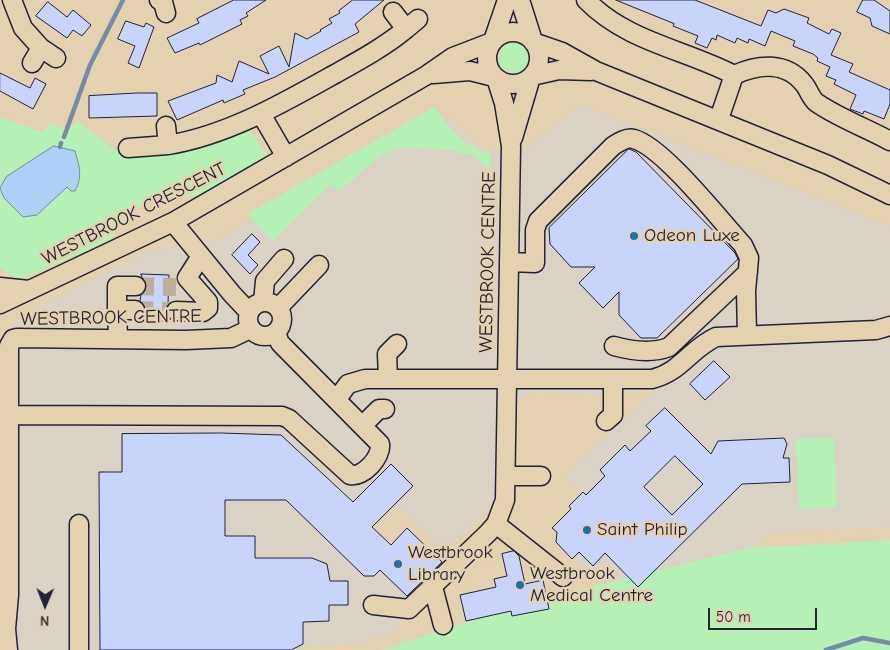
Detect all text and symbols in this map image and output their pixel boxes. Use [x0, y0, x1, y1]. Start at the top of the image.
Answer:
street label: WESTBROOK CRESCENT [38, 158, 230, 270]
street label: WESTBROOK CENTRE [475, 171, 501, 353]
place label: Odeon Luxe [644, 225, 740, 247]
marker: Odeon Luxe [628, 230, 640, 242]
street label: WESTBROOK CENTRE [20, 305, 202, 331]
place label: Saint Philip [597, 519, 688, 541]
marker: Saint Philip [581, 524, 593, 536]
place label: Westbrook Library [408, 542, 493, 586]
marker: Westbrook Library [392, 558, 404, 570]
place label: Westbrook Medical Centre [530, 563, 653, 607]
marker: Westbrook Medical Centre [514, 579, 526, 591]
north arrow [20, 580, 70, 630]
scale bar [710, 598, 819, 630]
text: 50 m [716, 608, 751, 626]
text: N [40, 612, 49, 629]

